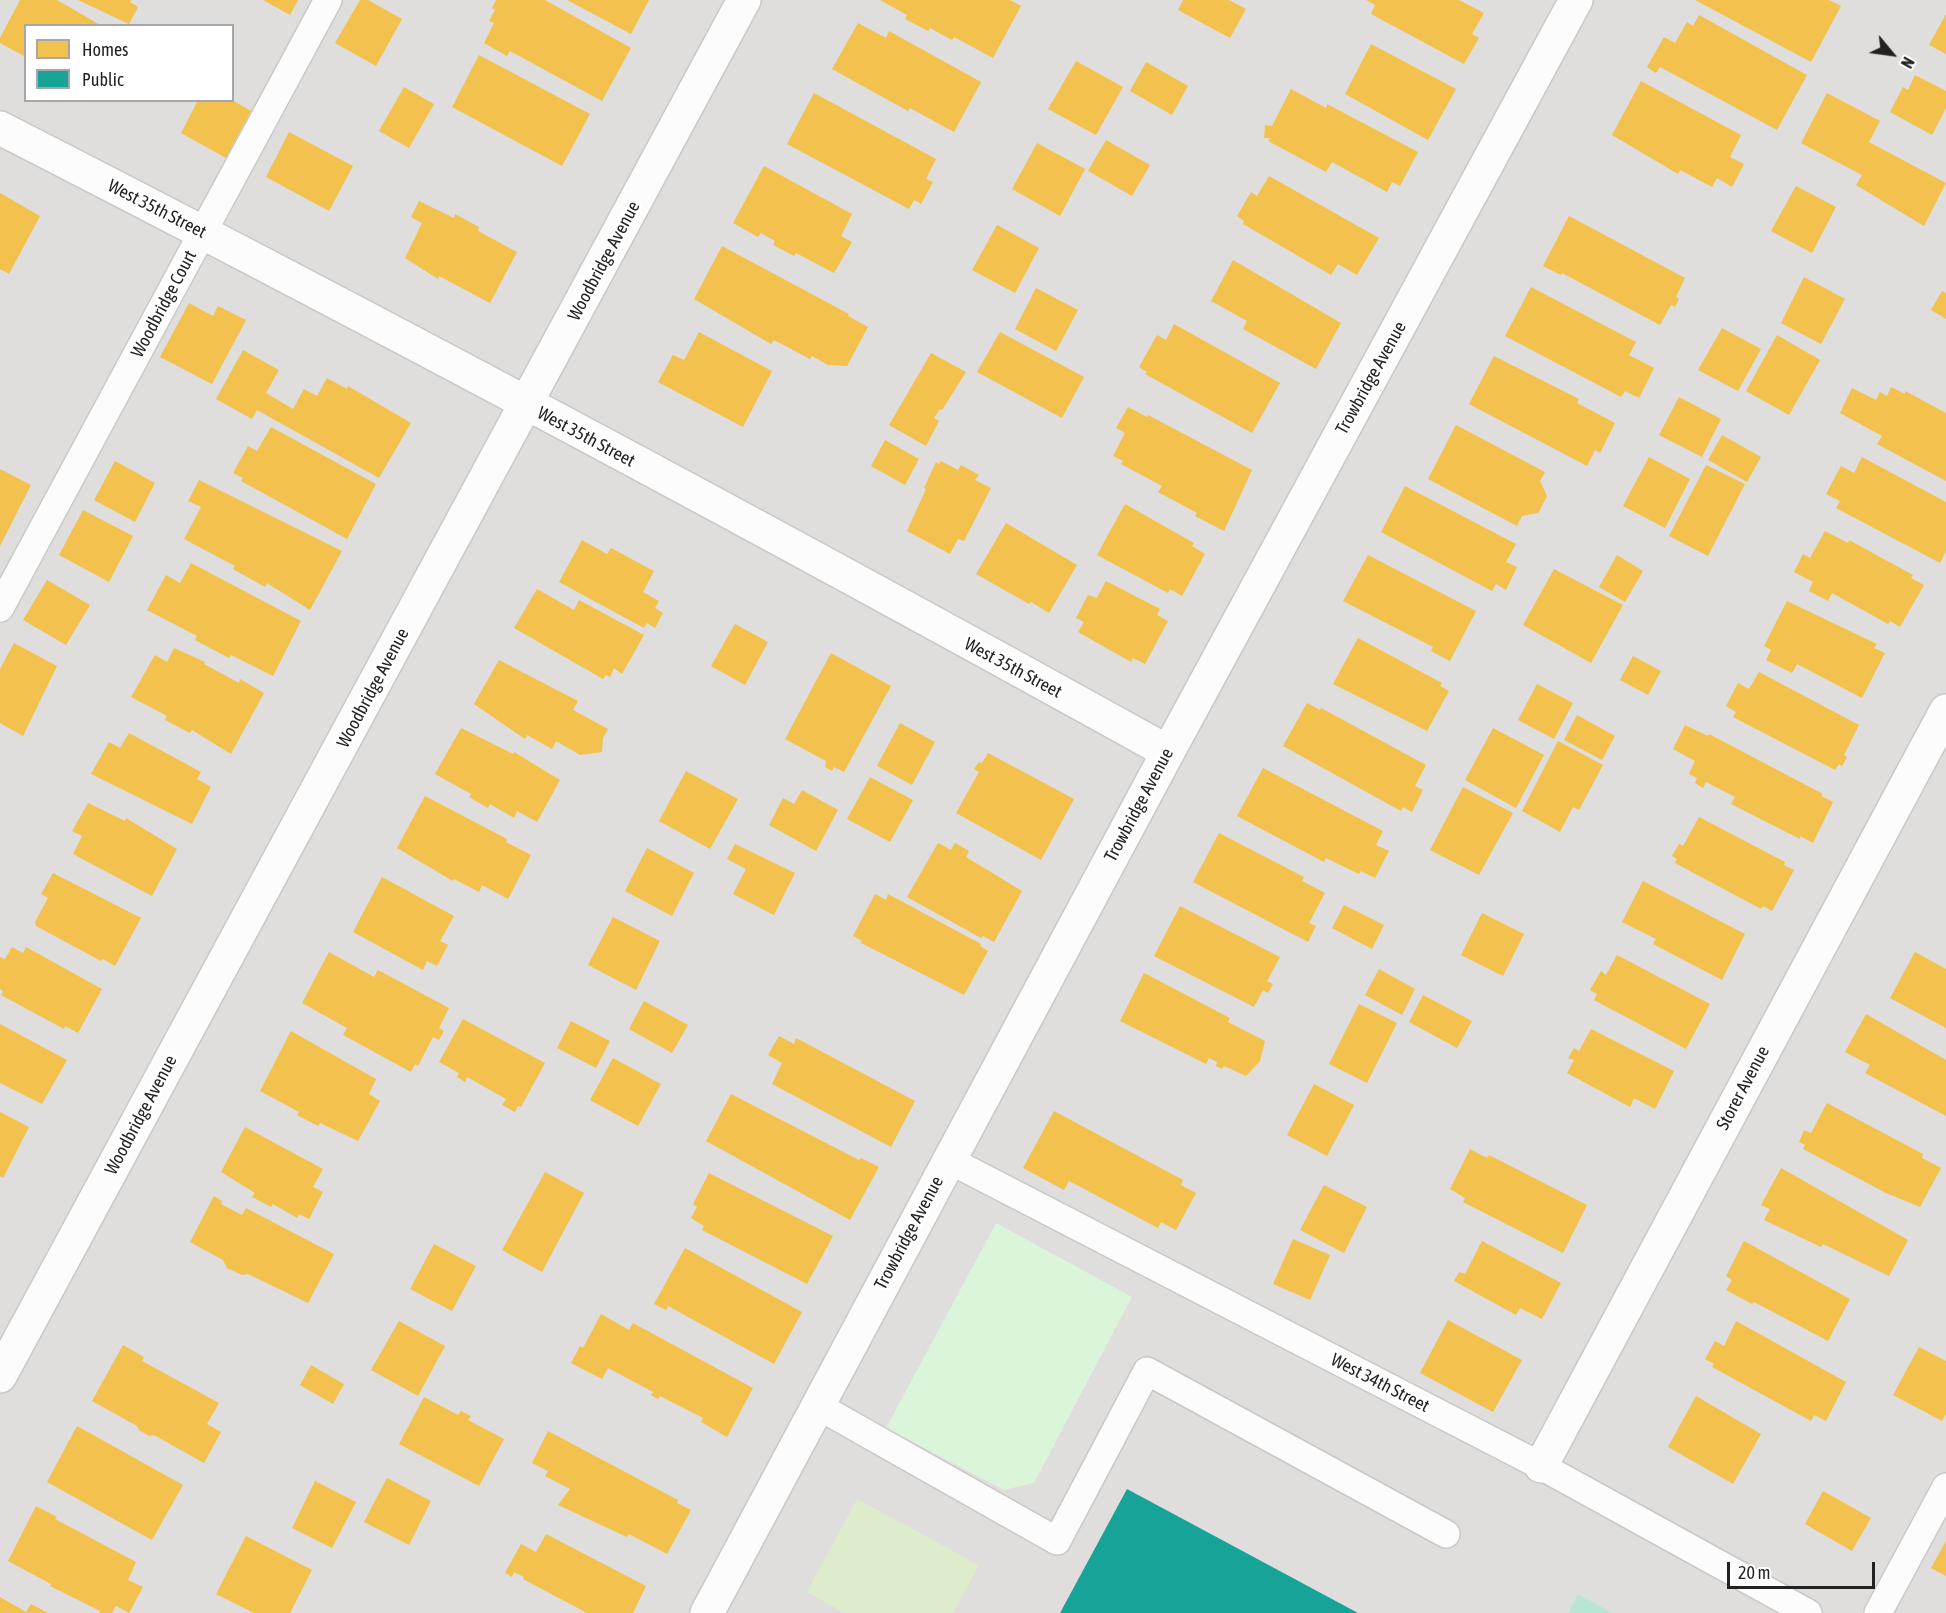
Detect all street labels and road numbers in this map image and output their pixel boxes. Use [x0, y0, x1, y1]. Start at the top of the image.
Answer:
street label: West 35th Street [104, 175, 210, 243]
street label: Woodbridge Avenue [563, 198, 645, 324]
street label: Woodbridge Court [127, 247, 201, 361]
street label: Trowbridge Avenue [1331, 318, 1411, 438]
street label: West 35th Street [533, 402, 639, 472]
street label: Woodbridge Avenue [332, 625, 414, 751]
street label: West 35th Street [960, 633, 1066, 703]
street label: Trowbridge Avenue [1100, 745, 1178, 865]
street label: Storer Avenue [1712, 1042, 1774, 1134]
street label: Woodbridge Avenue [100, 1052, 182, 1178]
street label: Trowbridge Avenue [870, 1173, 948, 1293]
street label: West 34th Street [1327, 1349, 1433, 1417]

